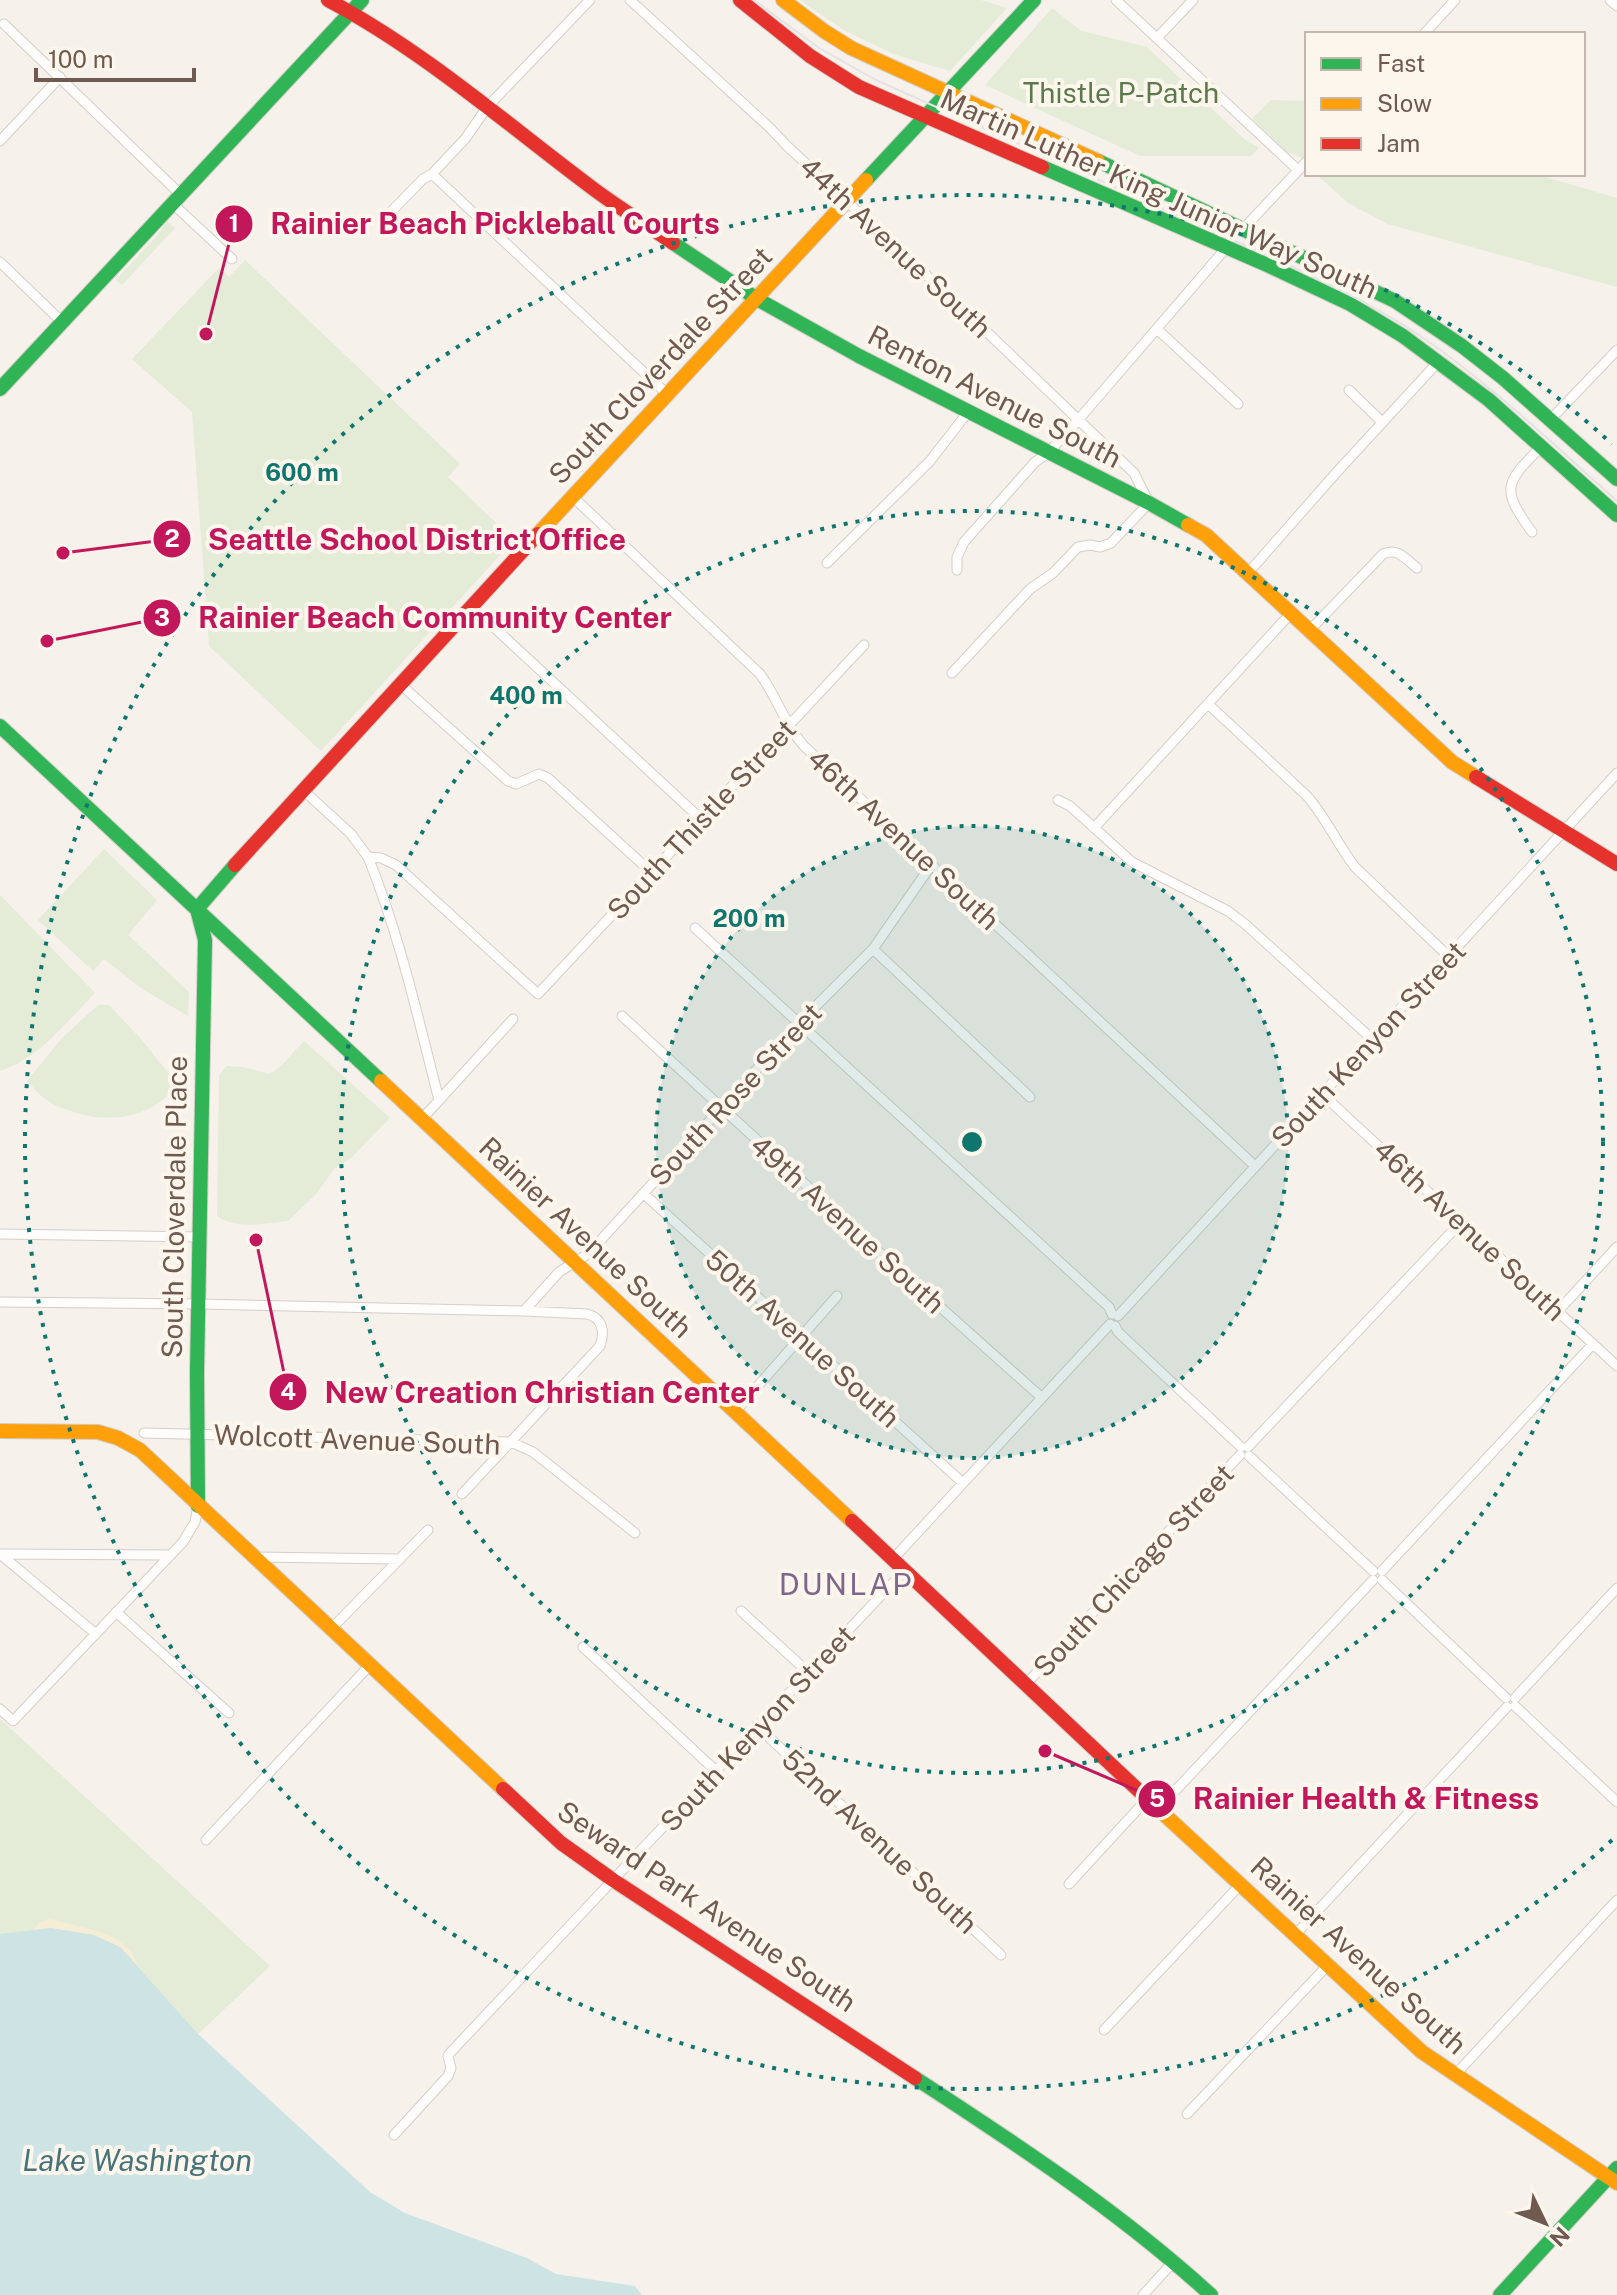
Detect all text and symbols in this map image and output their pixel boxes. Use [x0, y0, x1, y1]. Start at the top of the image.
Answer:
scale bar [36, 32, 194, 82]
legend [1305, 32, 1585, 176]
text: 100 m [48, 45, 114, 73]
text: Fast [1377, 49, 1425, 77]
park label: Thistle P-Patch [1023, 76, 1219, 109]
street label: Martin Luther King Junior Way South [935, 81, 1383, 305]
text: Slow [1377, 89, 1432, 117]
text: Jam [1377, 129, 1420, 157]
street label: 44th Avenue South [793, 150, 999, 344]
callout: Rainier Beach Pickleball Courts [214, 197, 736, 251]
text: Rainier Beach Pickleball Courts [270, 205, 720, 241]
text: 1 [229, 209, 239, 237]
street label: South Cloverdale Street [542, 240, 778, 490]
street label: Renton Avenue South [863, 318, 1127, 474]
text: 600 m [265, 458, 339, 486]
callout: Seattle School District Office [152, 512, 642, 566]
text: Seattle School District Office [208, 521, 626, 557]
text: 2 [164, 524, 180, 552]
callout: Rainier Beach Community Center [142, 591, 688, 645]
text: Rainier Beach Community Center [198, 599, 672, 635]
text: 3 [154, 603, 170, 631]
text: 400 m [489, 681, 563, 709]
street label: South Thistle Street [600, 712, 802, 926]
street label: 46th Avenue South [802, 742, 1006, 936]
text: 200 m [712, 904, 786, 932]
street label: South Kenyon Street [1264, 934, 1472, 1154]
street label: South Rose Street [642, 996, 828, 1192]
street label: South Cloverdale Place [155, 1055, 193, 1359]
street label: 49th Avenue South [744, 1128, 952, 1320]
centre of rings [958, 1128, 986, 1156]
street label: Rainier Avenue South [473, 1130, 699, 1344]
street label: 46th Avenue South [1368, 1133, 1572, 1327]
street label: 50th Avenue South [699, 1242, 907, 1434]
callout: New Creation Christian Center [268, 1365, 775, 1419]
text: New Creation Christian Center [324, 1374, 760, 1410]
text: 4 [280, 1377, 296, 1405]
street label: Wolcott Avenue South [213, 1417, 501, 1461]
street label: South Chicago Street [1026, 1457, 1240, 1683]
district label: DUNLAP [779, 1566, 913, 1602]
street label: South Kenyon Street [653, 1618, 861, 1838]
street label: 52nd Avenue South [776, 1742, 984, 1940]
callout: Rainier Health & Fitness [1137, 1772, 1555, 1826]
text: Rainier Health & Fitness [1193, 1780, 1539, 1816]
text: 5 [1149, 1784, 1165, 1812]
street label: Seward Park Avenue South [552, 1794, 862, 2018]
street label: Rainier Avenue South [1244, 1850, 1474, 2060]
water label: Lake Washington [22, 2142, 252, 2178]
north arrow [1505, 2183, 1585, 2263]
text: N [1544, 2221, 1575, 2252]

